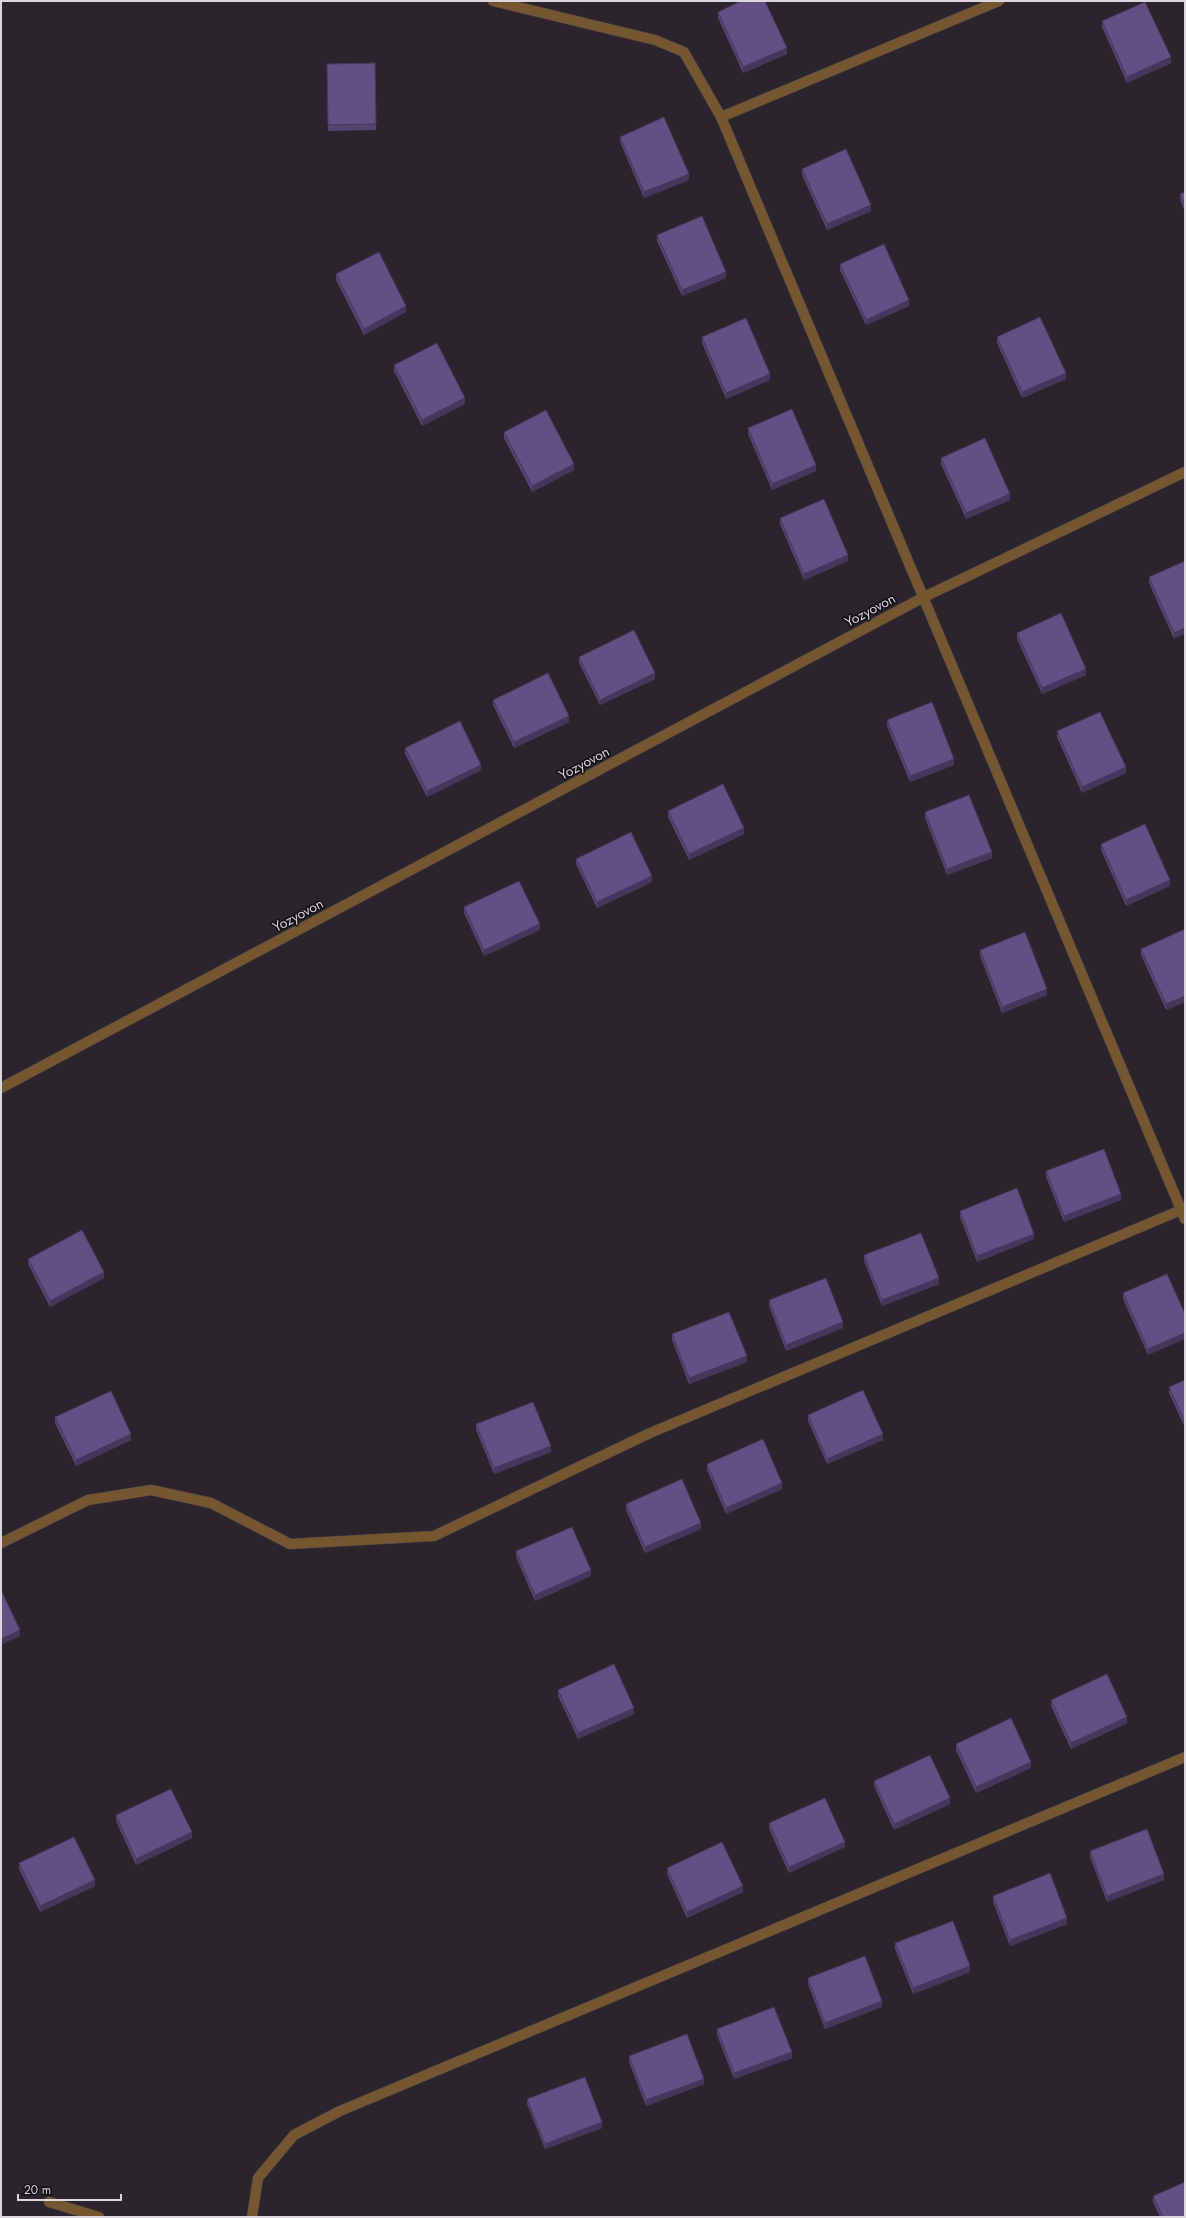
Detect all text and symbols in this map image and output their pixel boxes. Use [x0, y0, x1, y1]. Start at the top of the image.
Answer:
street label: Yozyovon [841, 588, 899, 632]
street label: Yozyovon [555, 741, 613, 785]
street label: Yozyovon [269, 893, 327, 937]
scale bar [18, 2176, 121, 2202]
text: 20 m [24, 2181, 51, 2199]

